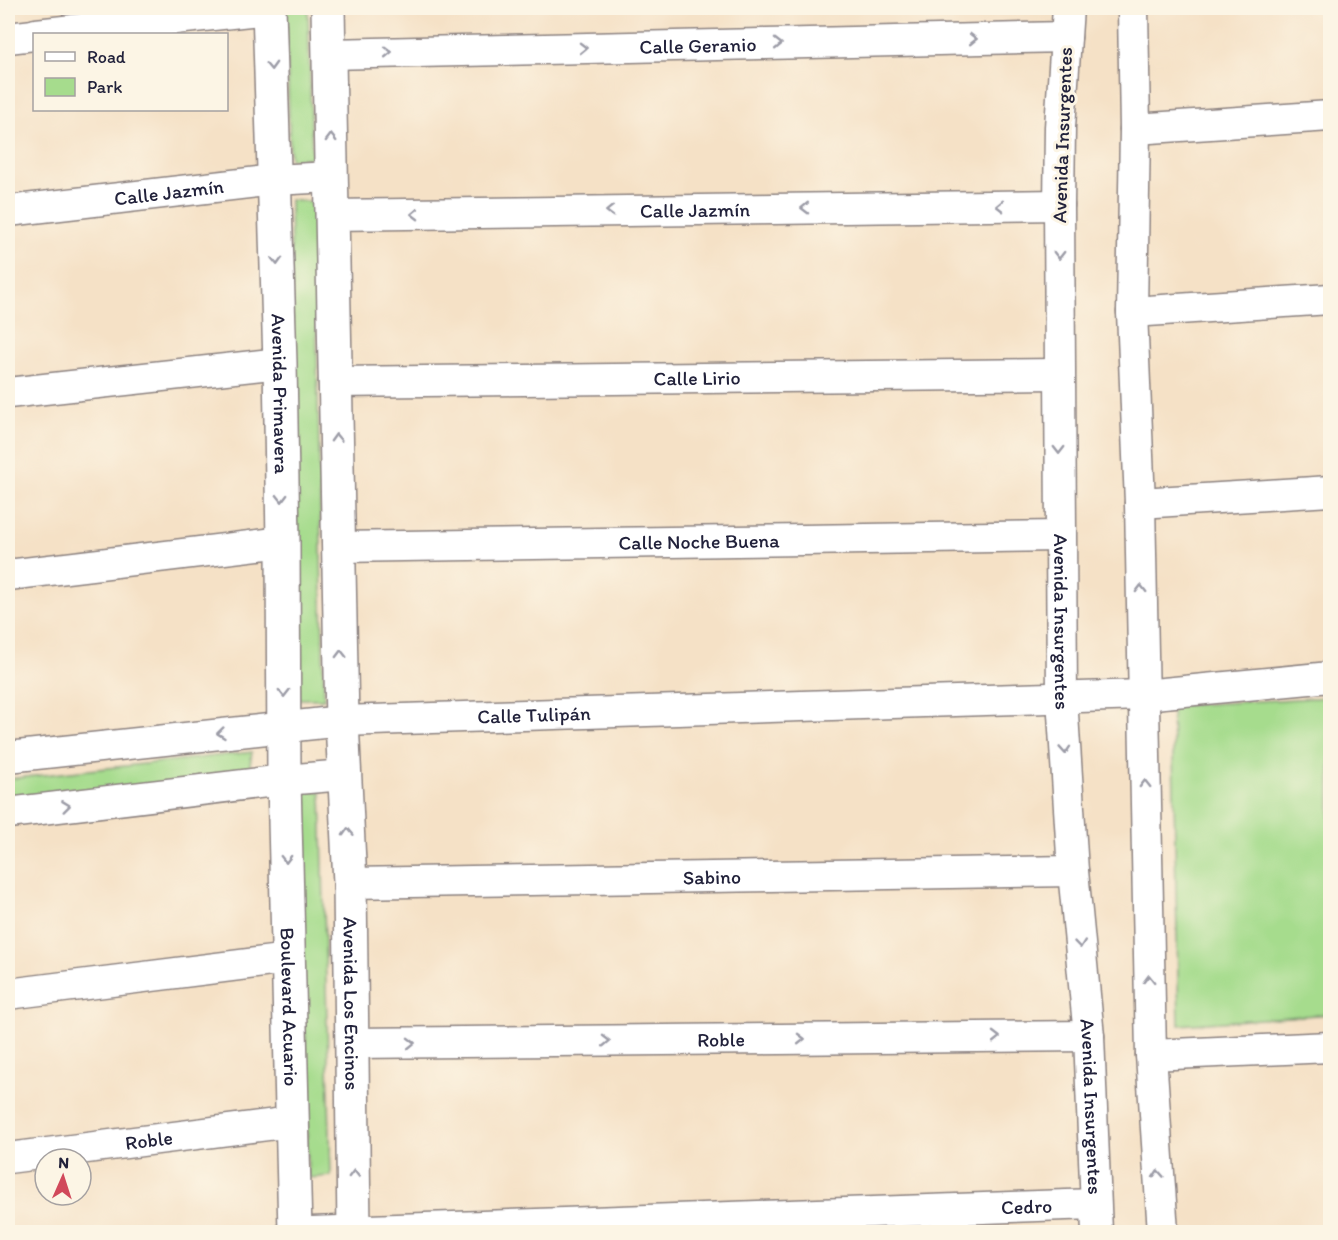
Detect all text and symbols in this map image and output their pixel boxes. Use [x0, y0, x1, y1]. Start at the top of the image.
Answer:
street label: Calle Geranio [639, 32, 757, 59]
legend [33, 33, 228, 111]
one-way arrow [968, 33, 977, 46]
one-way arrow [773, 37, 782, 50]
one-way arrow [578, 42, 587, 54]
text: Road [87, 46, 126, 68]
one-way arrow [383, 46, 392, 59]
street label: Avenida Insurgentes [1047, 47, 1077, 223]
one-way arrow [264, 61, 277, 70]
text: Park [87, 76, 122, 98]
one-way arrow [324, 133, 337, 142]
street label: Calle Jazmín [113, 174, 225, 211]
street label: Calle Jazmín [640, 197, 751, 223]
one-way arrow [996, 199, 1005, 212]
one-way arrow [801, 202, 810, 214]
one-way arrow [606, 205, 615, 217]
one-way arrow [411, 207, 420, 220]
one-way arrow [1053, 250, 1065, 259]
one-way arrow [270, 256, 283, 265]
street label: Avenida Primavera [266, 313, 294, 475]
street label: Calle Lirio [653, 366, 741, 390]
one-way arrow [329, 433, 342, 442]
one-way arrow [1053, 445, 1065, 454]
one-way arrow [276, 493, 289, 502]
street label: Calle Noche Buena [618, 528, 780, 555]
street label: Avenida Insurgentes [1049, 534, 1075, 711]
one-way arrow [1135, 585, 1147, 594]
one-way arrow [334, 649, 347, 658]
one-way arrow [278, 688, 290, 697]
street label: Calle Tulipán [477, 701, 591, 729]
one-way arrow [216, 726, 226, 739]
one-way arrow [1058, 745, 1071, 754]
one-way arrow [1139, 780, 1151, 789]
one-way arrow [61, 800, 70, 813]
one-way arrow [341, 828, 354, 837]
one-way arrow [280, 855, 292, 864]
street label: Sabino [683, 865, 741, 889]
street label: Avenida Los Encinos [338, 917, 364, 1091]
street label: Boulevard Acuario [276, 927, 303, 1087]
one-way arrow [1073, 939, 1086, 949]
one-way arrow [1143, 975, 1156, 984]
street label: Avenida Insurgentes [1075, 1017, 1107, 1195]
street label: Roble [697, 1027, 745, 1052]
one-way arrow [991, 1031, 1000, 1043]
one-way arrow [796, 1033, 805, 1045]
one-way arrow [601, 1035, 610, 1047]
one-way arrow [406, 1036, 415, 1049]
street label: Roble [124, 1125, 174, 1155]
north arrow [33, 1147, 93, 1207]
text: N [58, 1153, 70, 1172]
one-way arrow [347, 1170, 360, 1179]
one-way arrow [1152, 1170, 1165, 1179]
street label: Cedro [1001, 1194, 1053, 1219]

